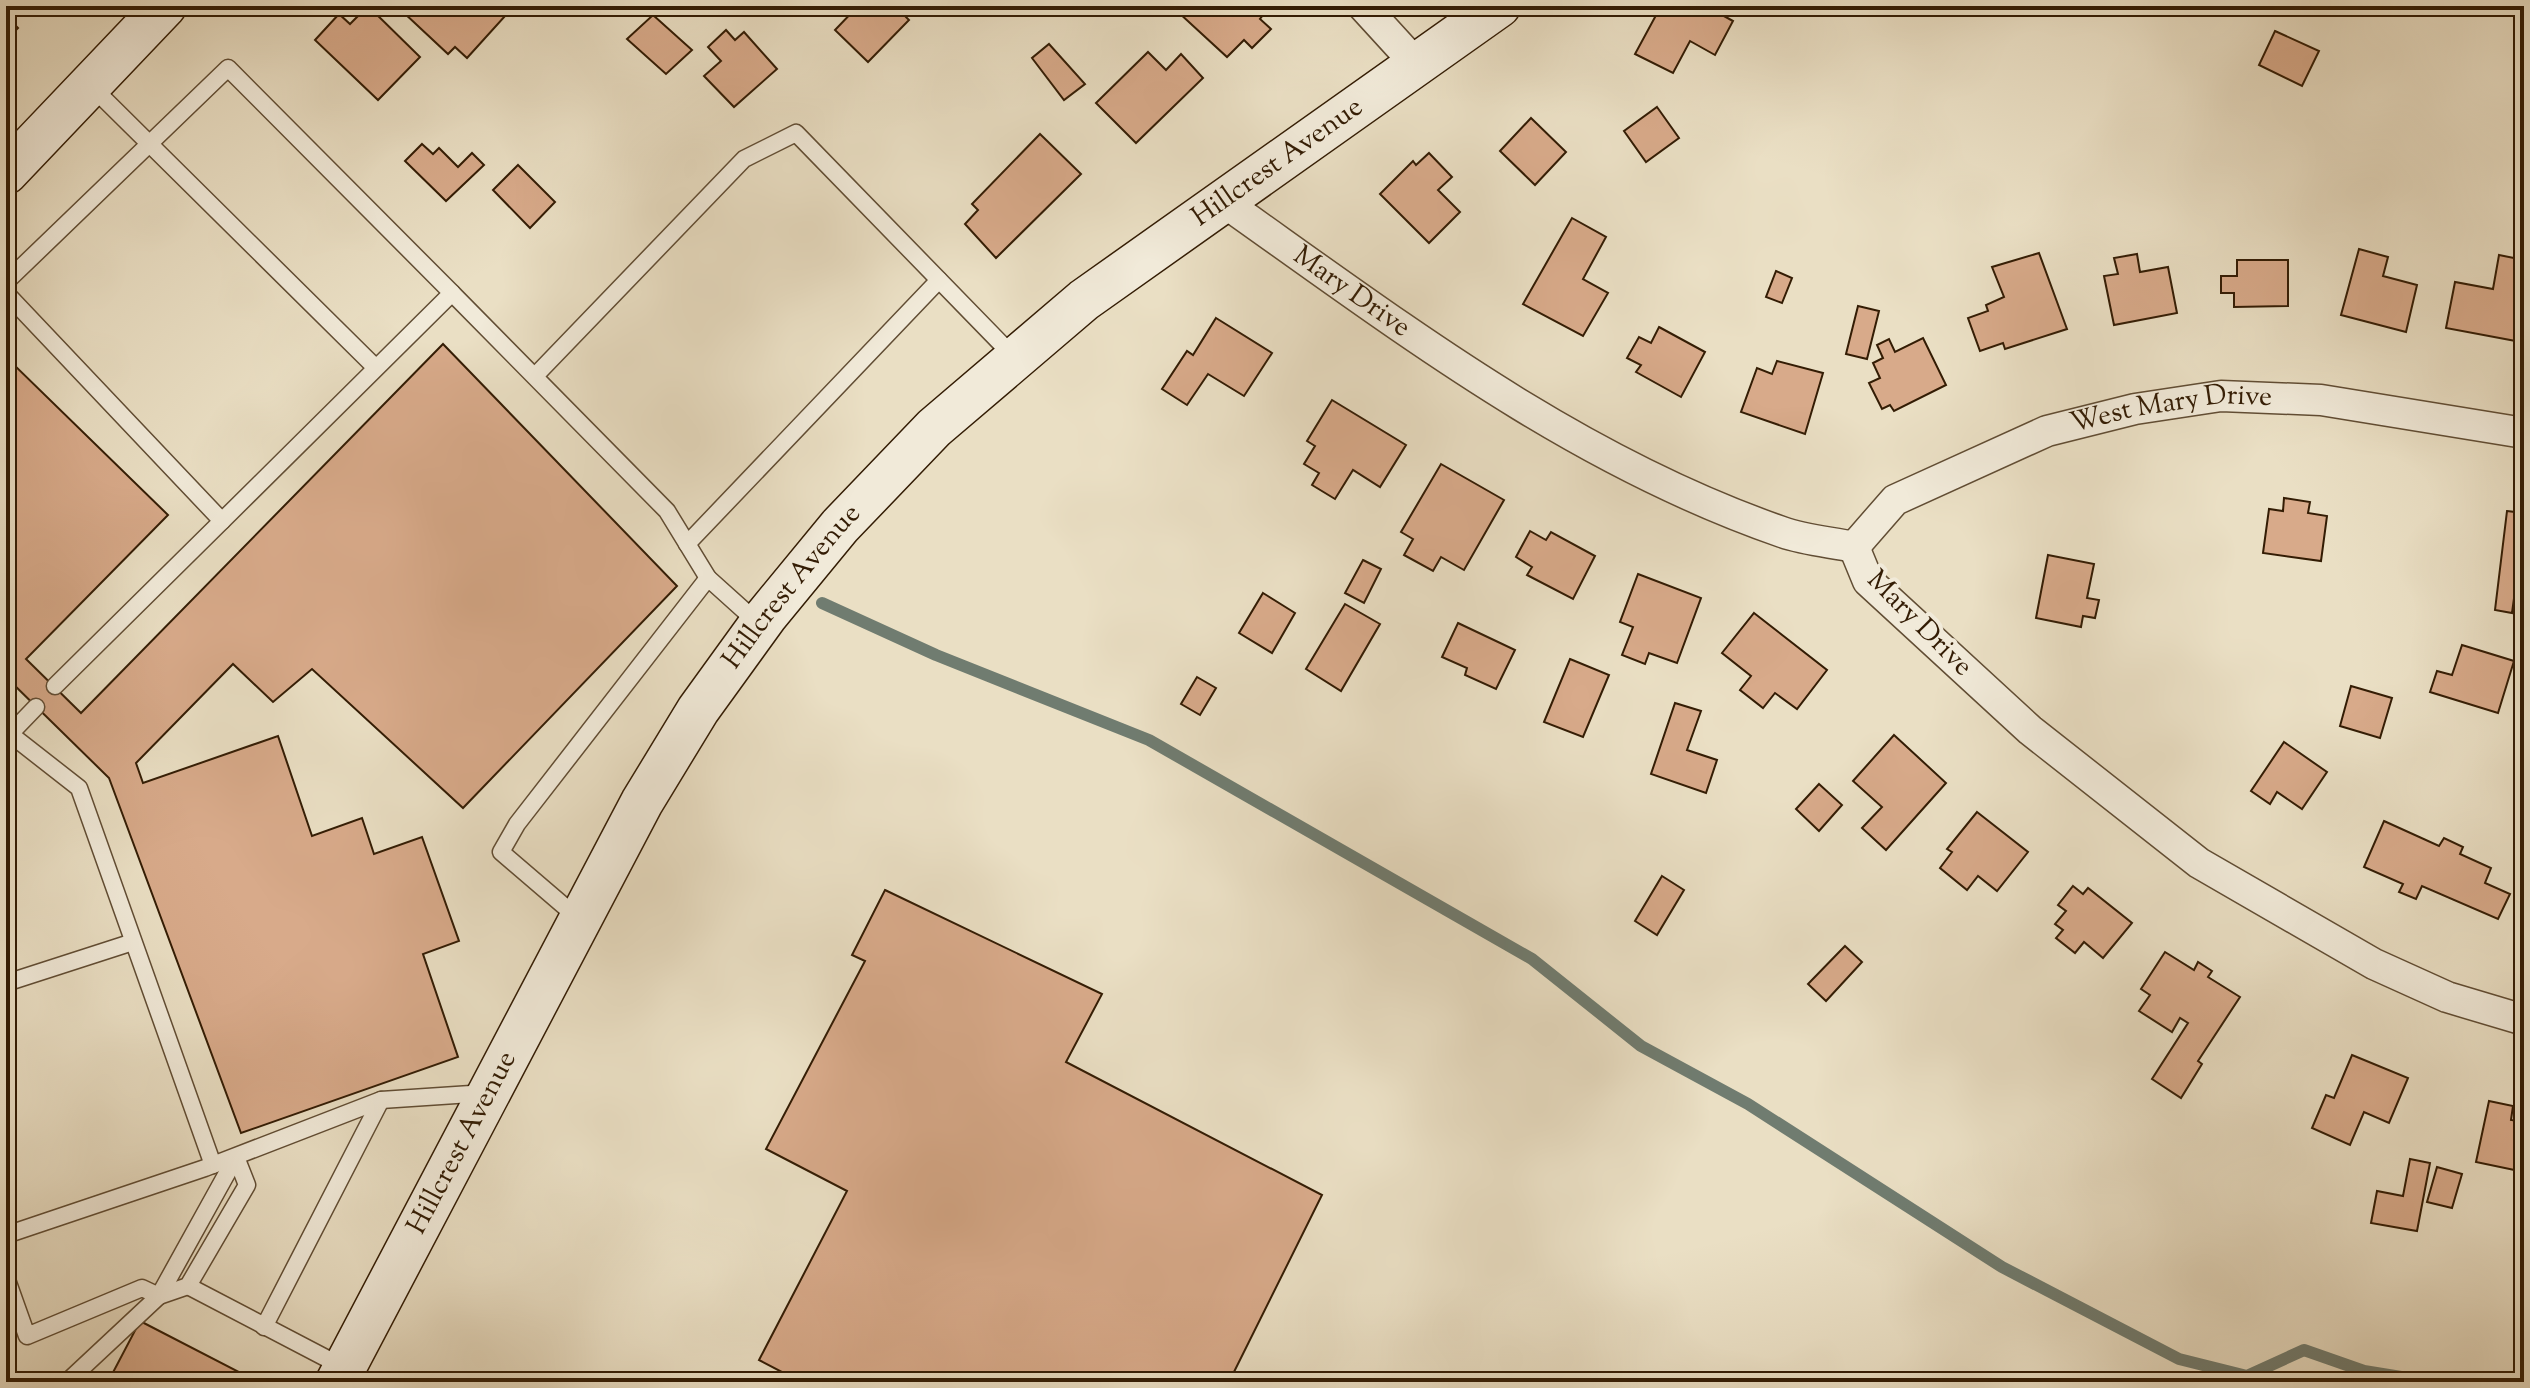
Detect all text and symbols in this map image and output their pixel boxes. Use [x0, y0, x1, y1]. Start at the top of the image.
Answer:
street label: Hillcrest Avenue [1184, 88, 1372, 237]
street label: Mary Drive [1284, 237, 1418, 348]
street label: West Mary Drive [2066, 375, 2273, 444]
street label: Hillcrest Avenue [713, 495, 871, 678]
street label: Mary Drive [1857, 562, 1981, 686]
street label: Hillcrest Avenue [398, 1044, 527, 1242]

